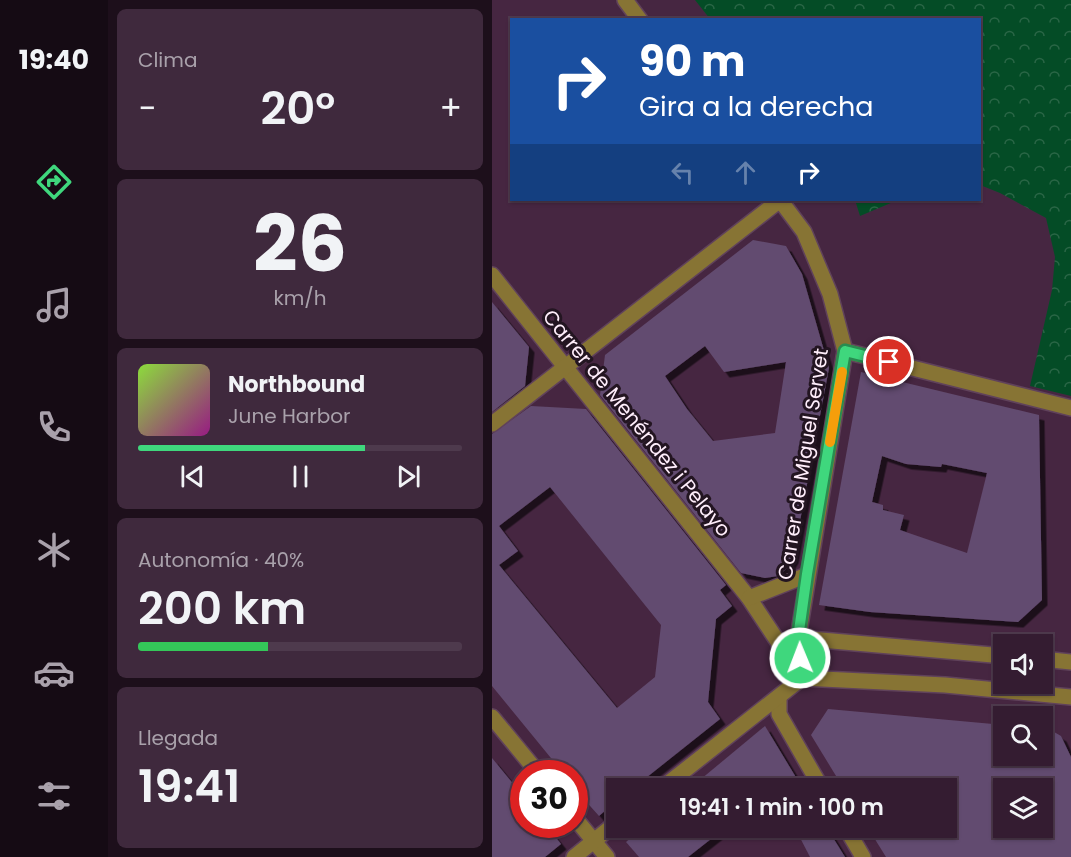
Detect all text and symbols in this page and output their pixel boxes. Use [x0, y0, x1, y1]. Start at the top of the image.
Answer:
text: 90 m [639, 32, 746, 91]
text: 19:40 [19, 41, 89, 78]
icon: right [540, 42, 618, 120]
text: Clima [138, 46, 197, 74]
text: 20° [260, 77, 335, 140]
text: − [138, 85, 156, 132]
text: + [439, 85, 462, 132]
text: Gira a la derecha [639, 88, 873, 125]
icon: left [666, 156, 699, 189]
icon: ahead [729, 156, 762, 189]
icon: right [792, 156, 825, 189]
icon: directions [33, 161, 75, 203]
text: 26 [253, 189, 347, 298]
icon: music [33, 284, 75, 326]
text: km/h [273, 284, 327, 312]
street label: Carrer de Menéndez i Pelayo [536, 303, 738, 543]
pin [863, 336, 914, 387]
icon: arrive [872, 345, 905, 378]
street label: Carrer de Miguel Servet [771, 346, 835, 582]
text: Northbound [228, 369, 365, 400]
text: June Harbor [228, 402, 351, 430]
icon: phone [33, 406, 75, 448]
icon: previous [176, 460, 209, 493]
icon: pause [284, 460, 317, 493]
icon: next [392, 460, 425, 493]
icon: climate [33, 529, 75, 571]
text: Autonomía · 40% [138, 546, 304, 574]
text: 200 km [138, 577, 306, 640]
position arrow [768, 626, 832, 690]
map controls [993, 634, 1053, 838]
button: sound [993, 634, 1053, 694]
icon: car [33, 652, 75, 694]
button: search [993, 706, 1053, 766]
text: Llegada [138, 724, 218, 752]
text: 19:41 [138, 755, 240, 818]
speed limit sign: 30 [510, 760, 588, 838]
icon: filters [33, 775, 75, 817]
button: layers [993, 778, 1053, 838]
text: 19:41 · 1 min · 100 m [679, 792, 884, 823]

